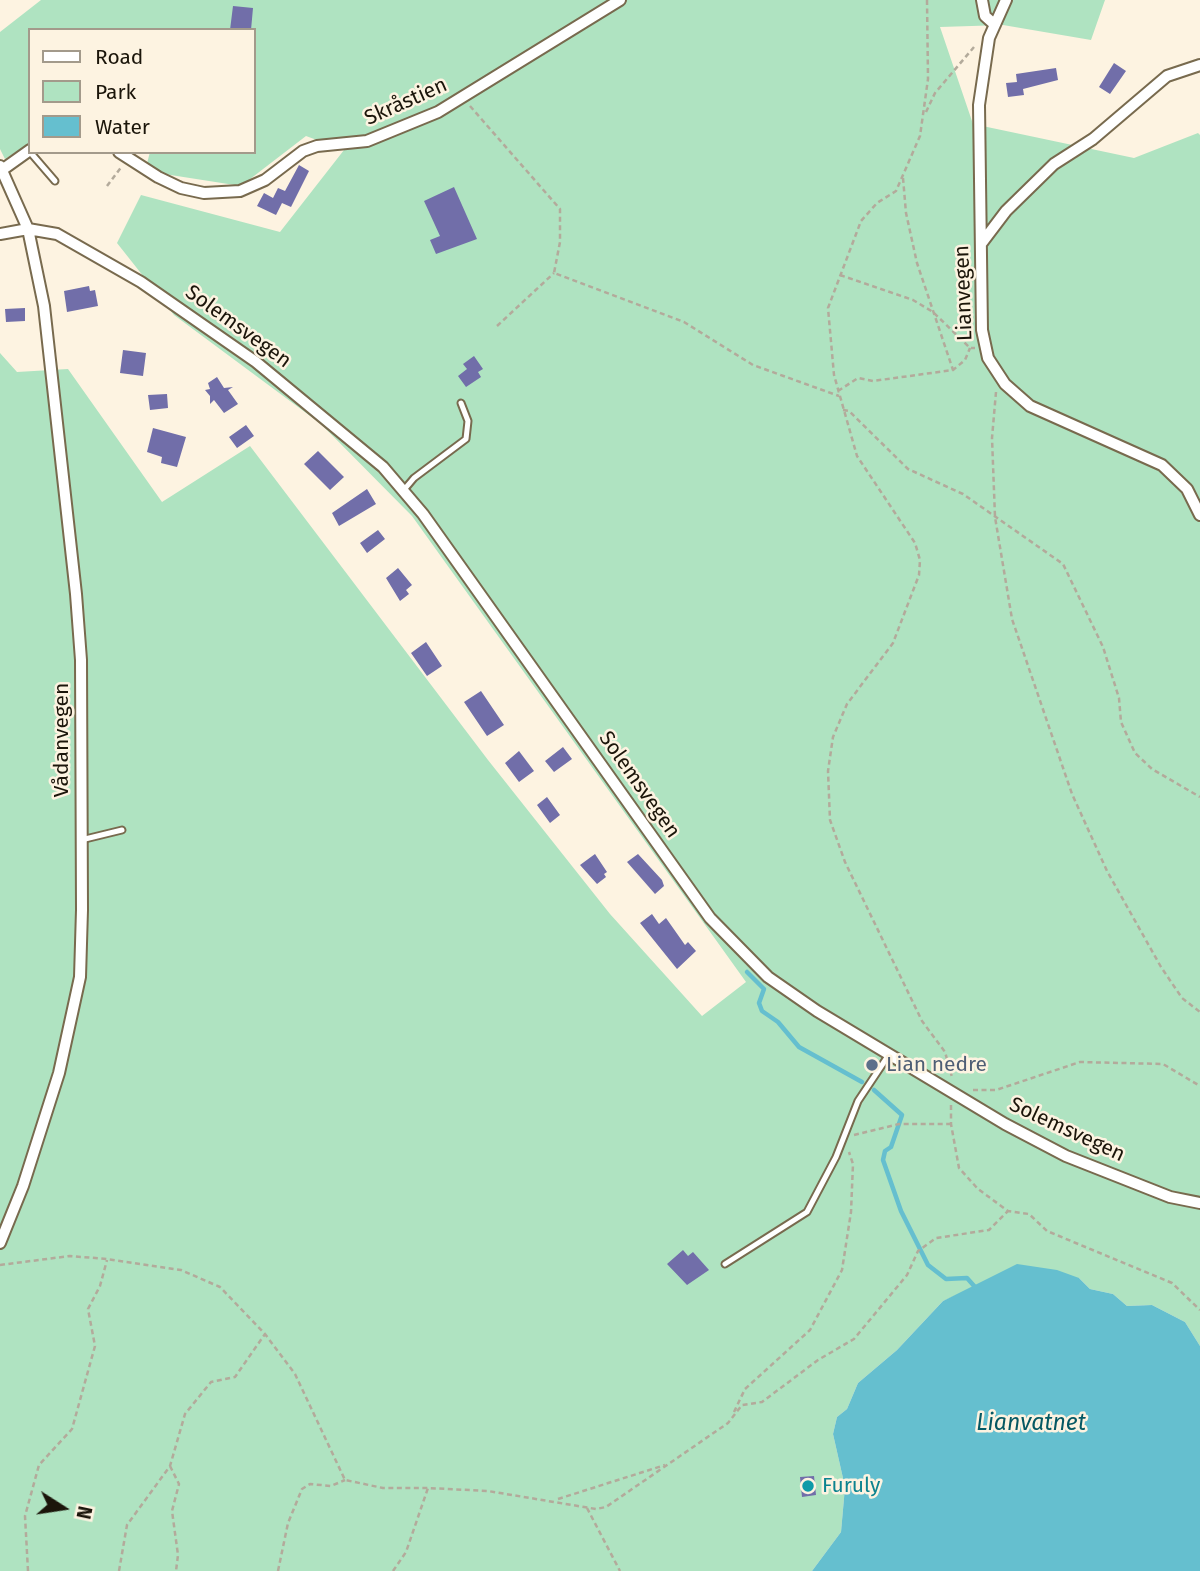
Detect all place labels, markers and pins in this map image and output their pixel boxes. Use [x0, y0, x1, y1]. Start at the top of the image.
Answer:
place label: Lian nedre [886, 1052, 987, 1078]
marker: Lian nedre [864, 1057, 880, 1073]
place label: Furuly [822, 1473, 880, 1499]
marker: Furuly [800, 1478, 816, 1494]

